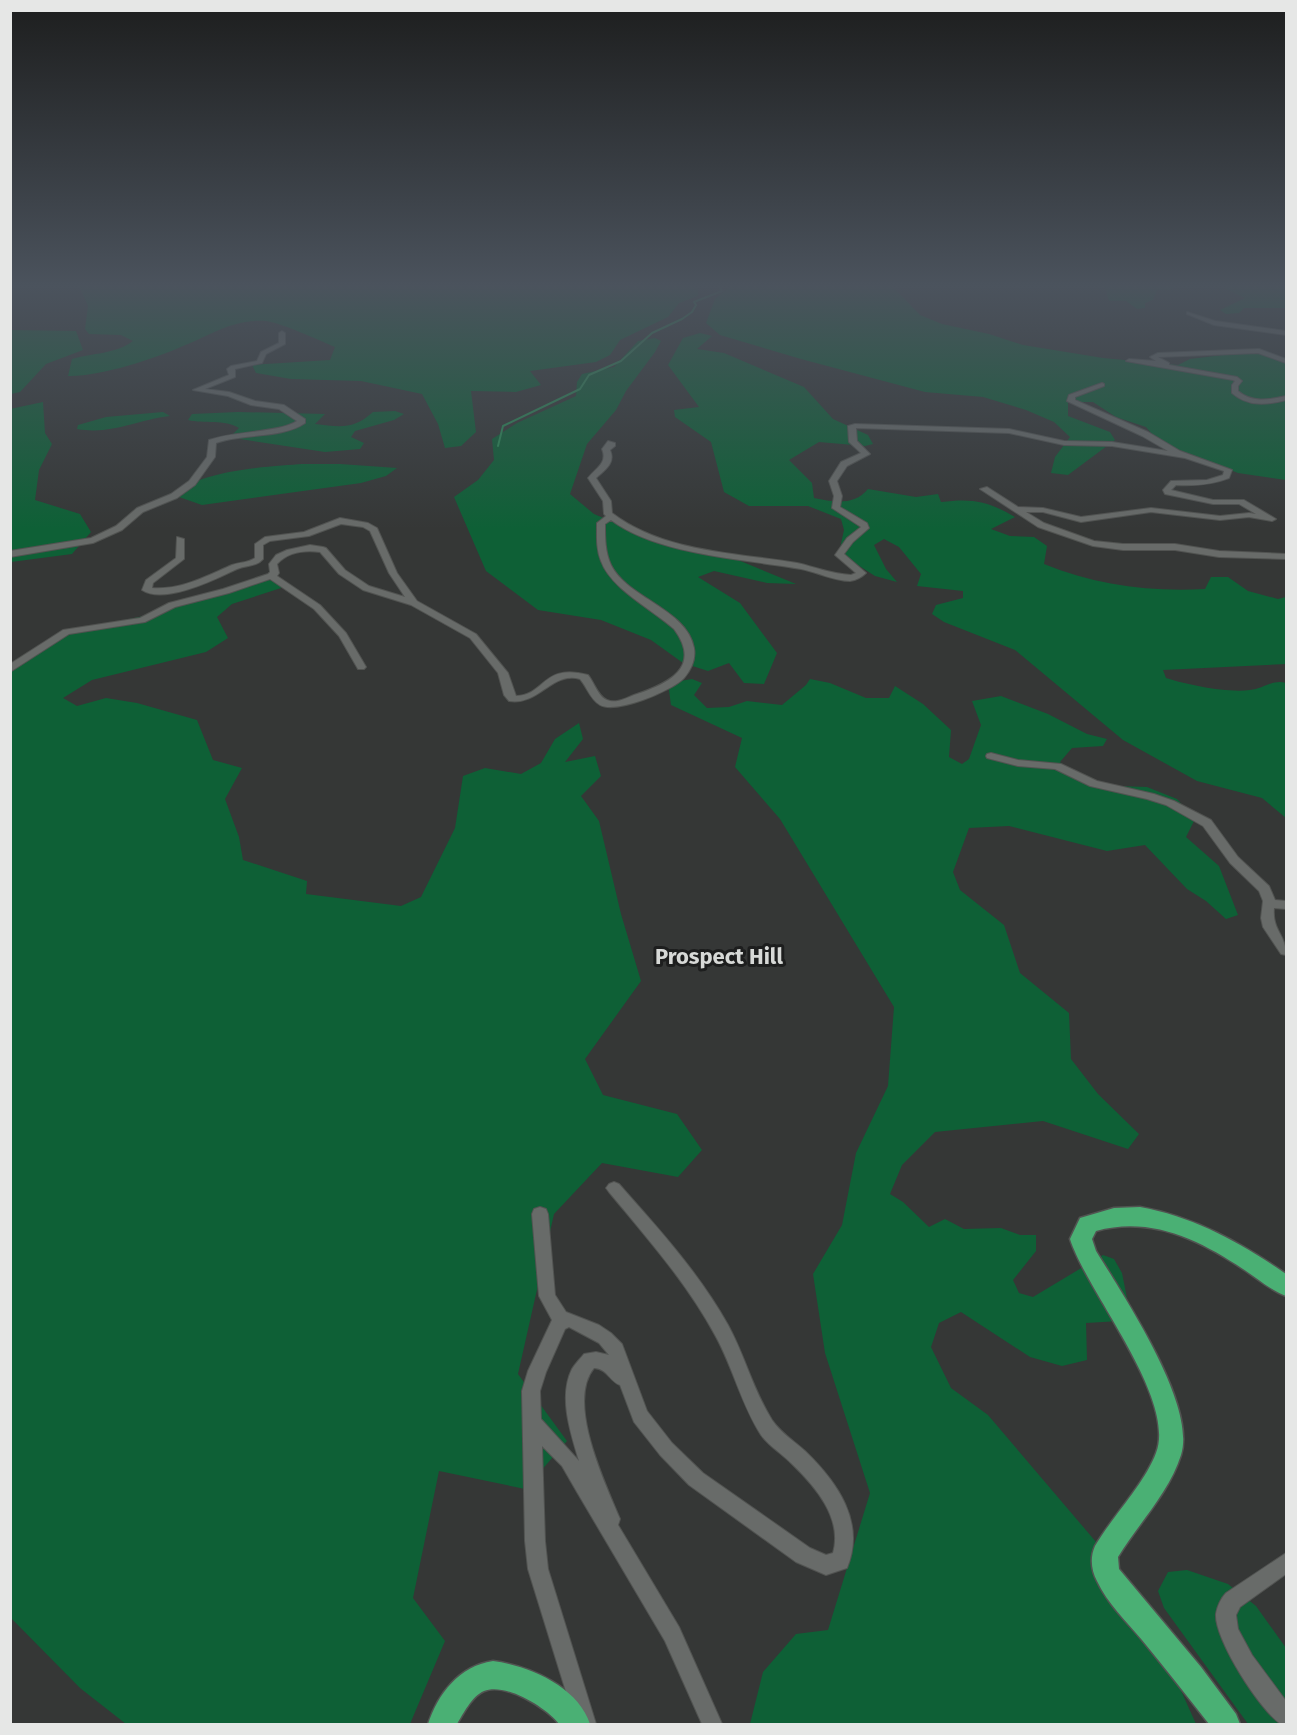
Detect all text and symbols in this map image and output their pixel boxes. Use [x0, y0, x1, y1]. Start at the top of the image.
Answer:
district label: Prospect Hill [655, 943, 783, 970]

